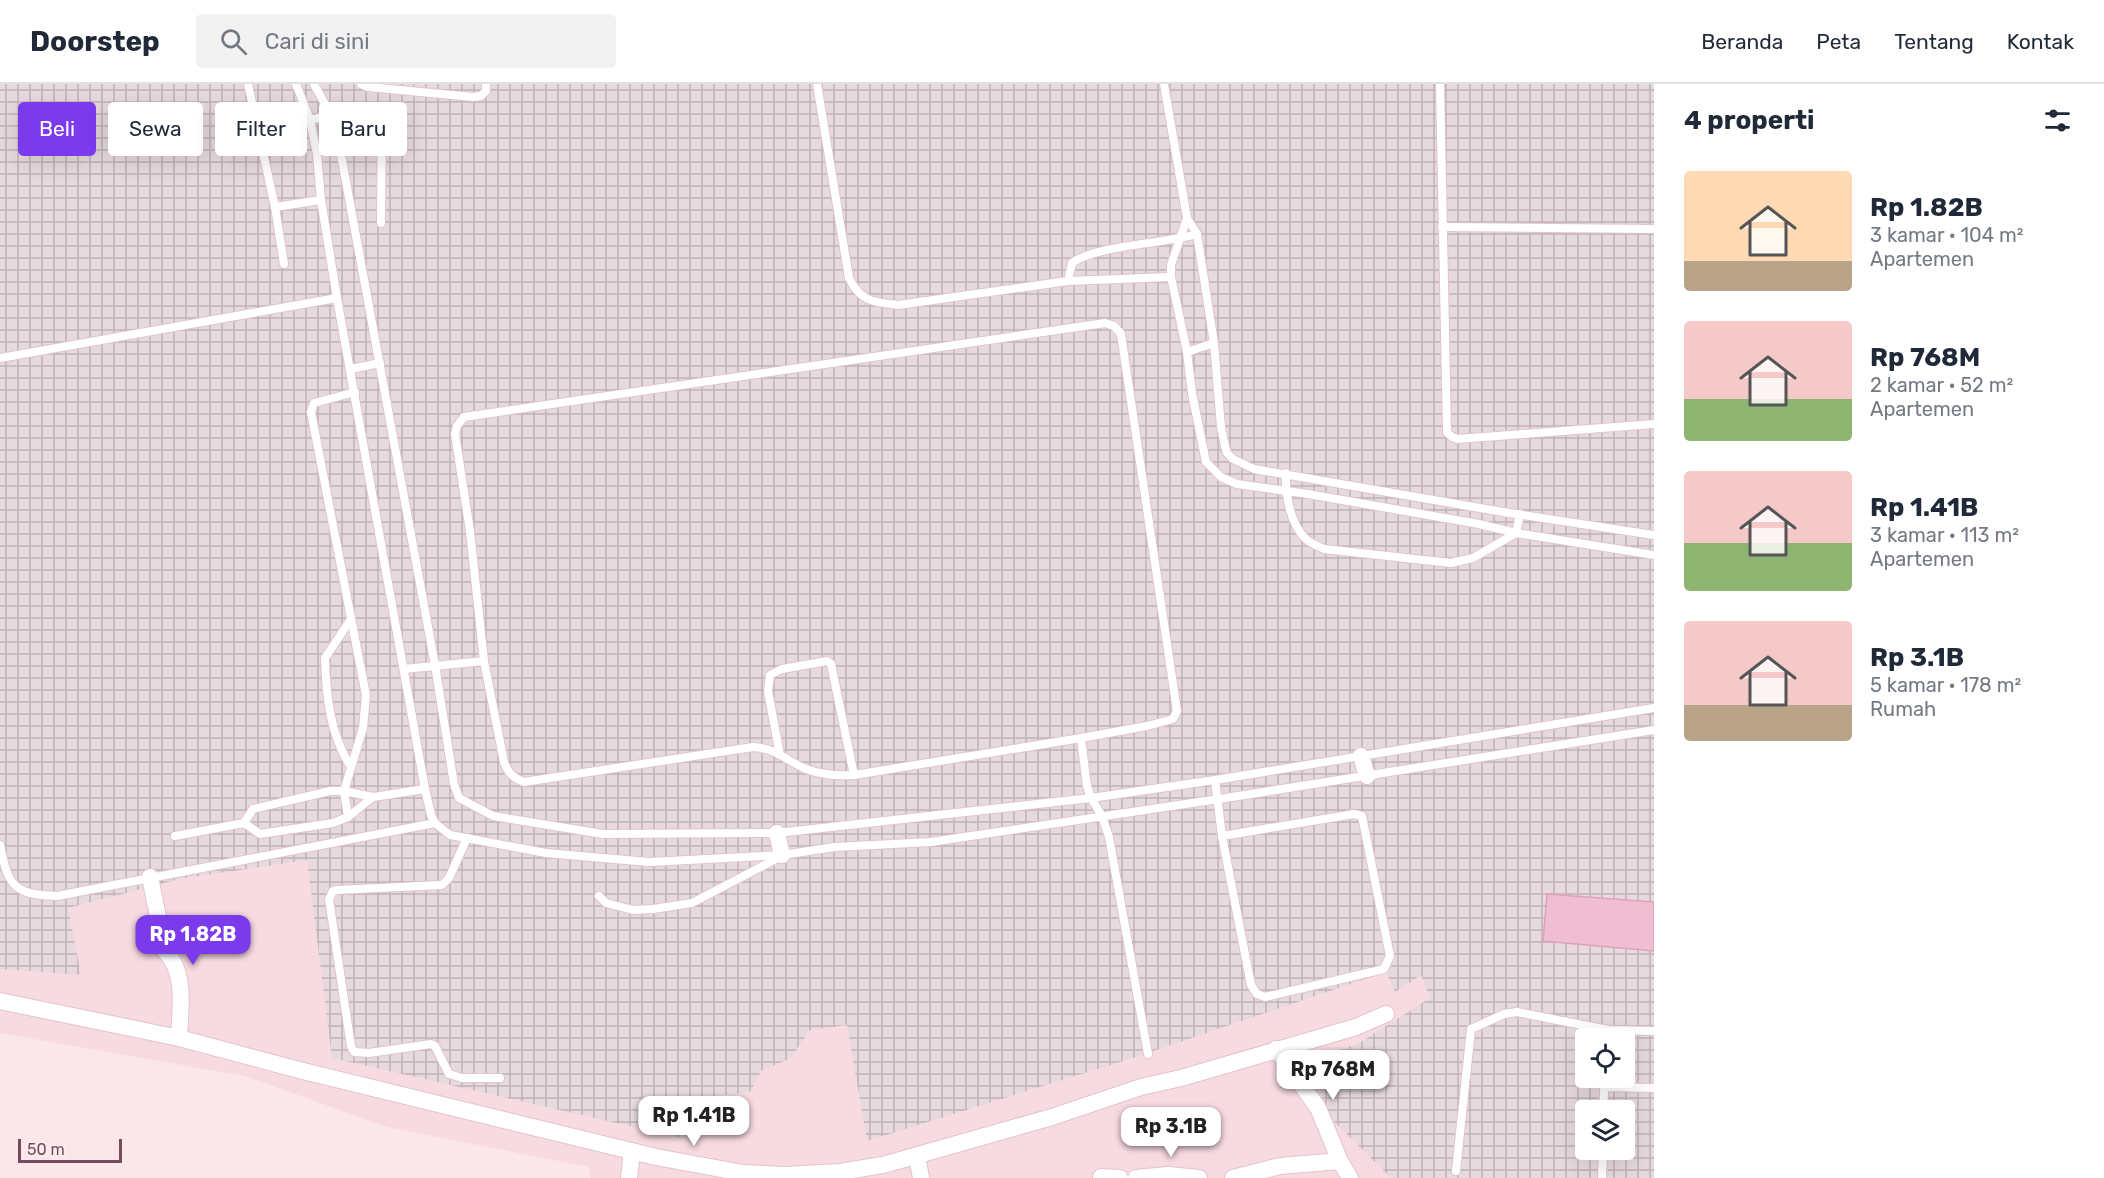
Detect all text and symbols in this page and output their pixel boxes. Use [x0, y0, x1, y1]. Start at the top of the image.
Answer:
search box [196, 14, 616, 68]
text: Doorstep [30, 25, 160, 58]
icon: search [217, 25, 250, 58]
text: Cari di sini [265, 28, 370, 55]
text: Beranda [1701, 29, 1783, 54]
text: Peta [1816, 29, 1861, 54]
text: Tentang [1894, 29, 1974, 54]
text: Kontak [2007, 29, 2074, 54]
chip: Beli [18, 102, 96, 156]
chip: Sewa [108, 102, 203, 156]
chip: Filter [215, 102, 307, 156]
chip: Baru [319, 102, 407, 156]
icon: filters [2041, 104, 2074, 137]
text: 4 properti [1684, 105, 1815, 136]
text: Rp 1.82B [1870, 192, 1983, 223]
icon: home [1732, 195, 1804, 267]
text: 3 kamar · 104 m² [1870, 223, 2024, 247]
text: Apartemen [1870, 247, 1974, 271]
text: Rp 768M [1870, 342, 1980, 373]
icon: home [1732, 345, 1804, 417]
text: 2 kamar · 52 m² [1870, 373, 2013, 397]
text: Apartemen [1870, 397, 1974, 421]
text: Rp 1.41B [1870, 492, 1978, 523]
icon: home [1732, 495, 1804, 567]
text: 3 kamar · 113 m² [1870, 523, 2019, 547]
text: Apartemen [1870, 547, 1974, 571]
text: Rp 3.1B [1870, 642, 1964, 673]
icon: home [1732, 645, 1804, 717]
text: 5 kamar · 178 m² [1870, 673, 2021, 697]
text: Rumah [1870, 697, 1936, 721]
pin: Rp 1.82B [131, 915, 255, 966]
text: Rp 1.82B [150, 922, 236, 946]
map controls [1575, 1028, 1635, 1160]
button: locate [1575, 1028, 1635, 1088]
pin: Rp 768M [1278, 1050, 1388, 1101]
text: Rp 768M [1291, 1057, 1375, 1081]
pin: Rp 1.41B [632, 1096, 756, 1147]
button: layers [1575, 1100, 1635, 1160]
text: Rp 1.41B [652, 1103, 736, 1127]
pin: Rp 3.1B [1116, 1107, 1226, 1158]
text: Rp 3.1B [1135, 1114, 1207, 1138]
scale bar [18, 1136, 122, 1164]
text: 50 m [27, 1140, 65, 1159]

